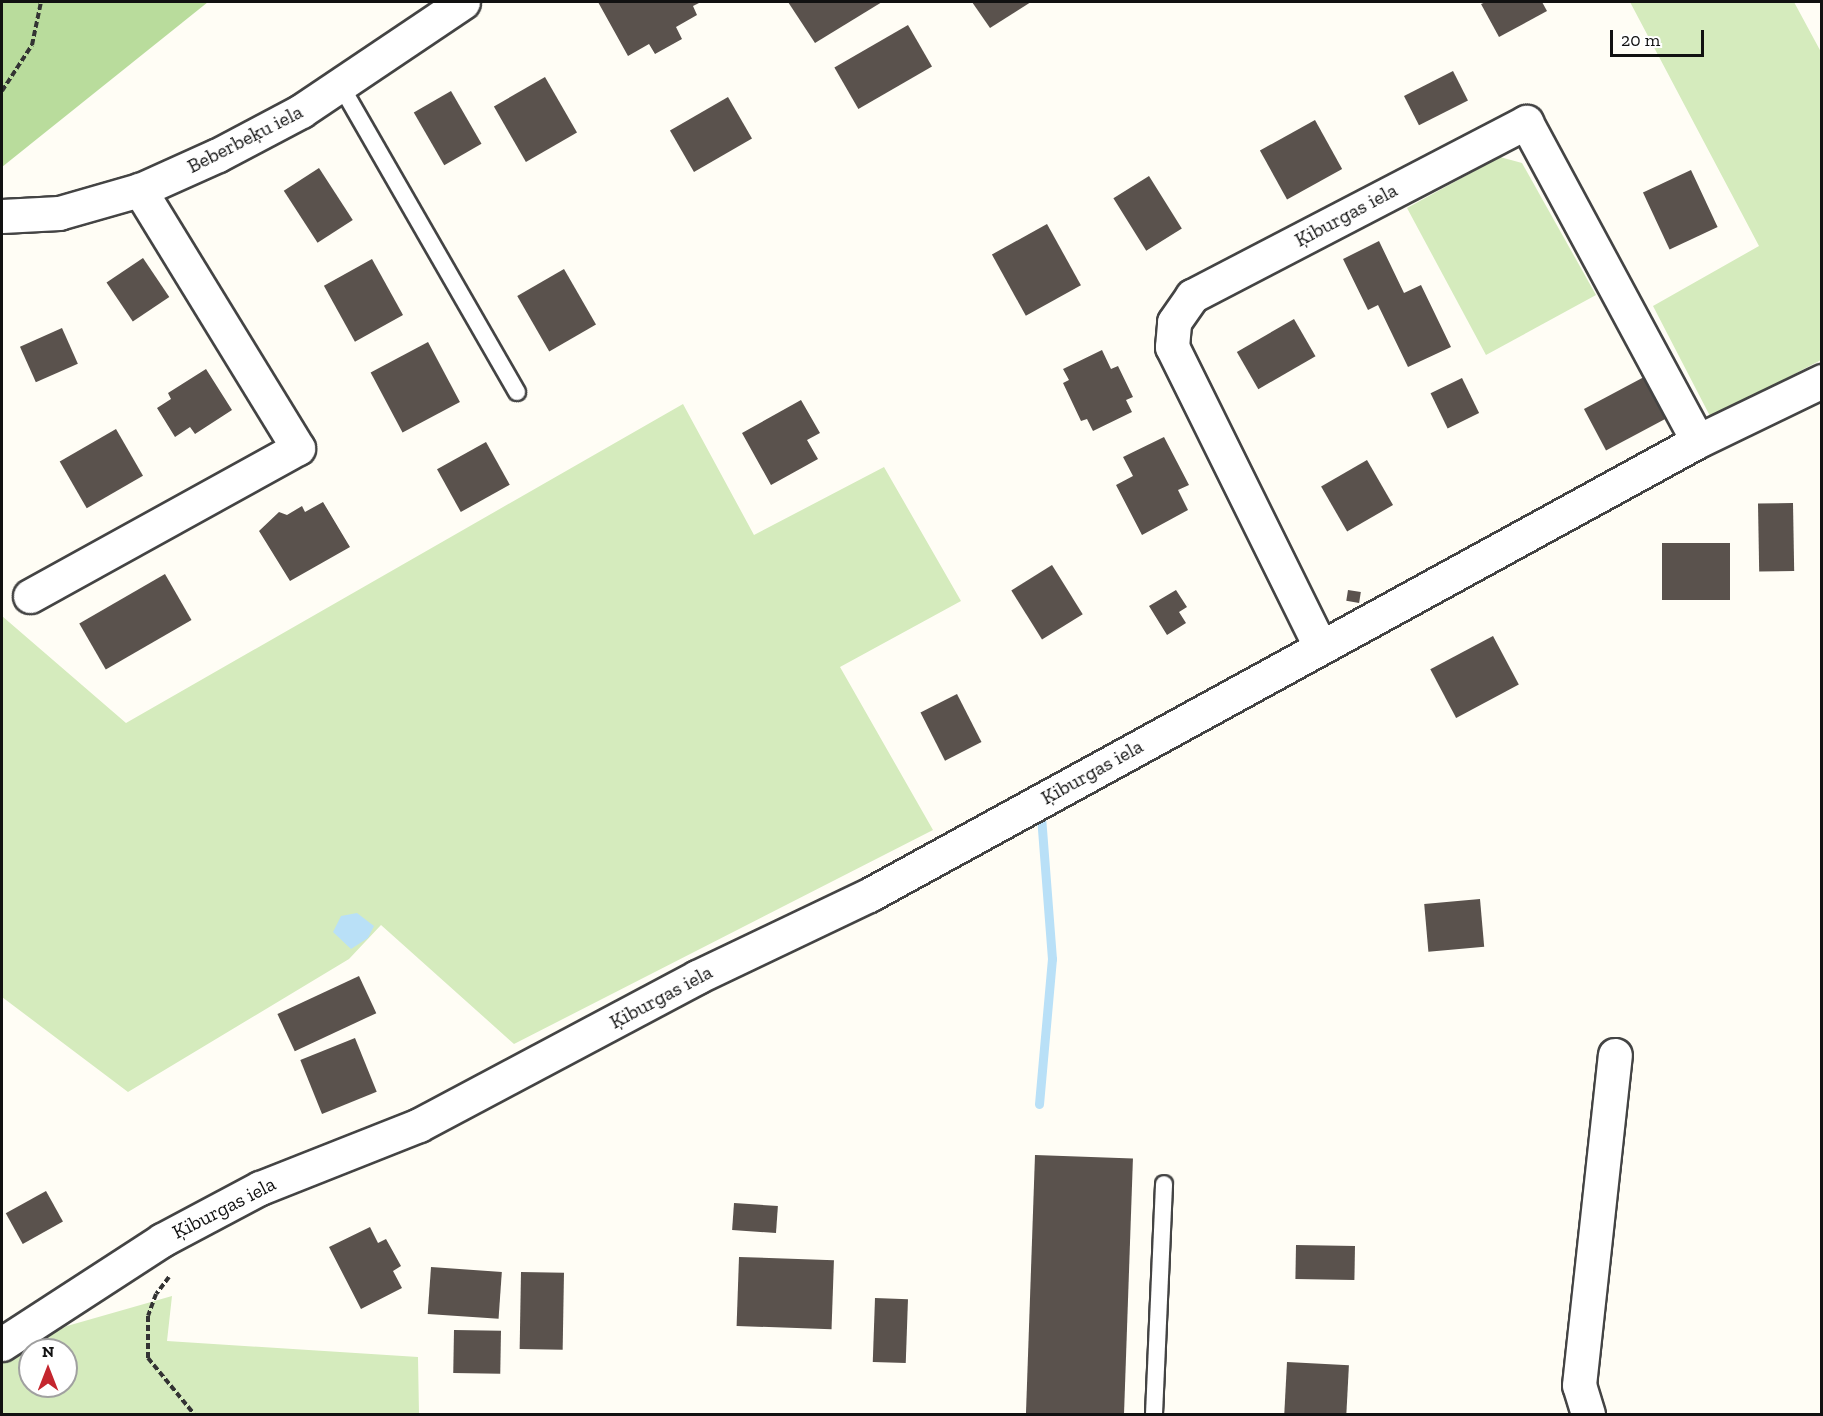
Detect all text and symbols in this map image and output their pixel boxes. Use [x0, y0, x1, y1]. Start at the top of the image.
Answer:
scale bar [1613, 18, 1708, 56]
text: 20 m [1621, 29, 1660, 51]
street label: Beberbeķu iela [183, 100, 307, 178]
street label: Ķiburgas iela [1291, 178, 1401, 252]
street label: Ķiburgas iela [1037, 734, 1147, 810]
street label: Ķiburgas iela [606, 960, 716, 1034]
street label: Ķiburgas iela [168, 1172, 280, 1244]
north arrow [18, 1338, 78, 1398]
text: N [42, 1342, 54, 1361]

